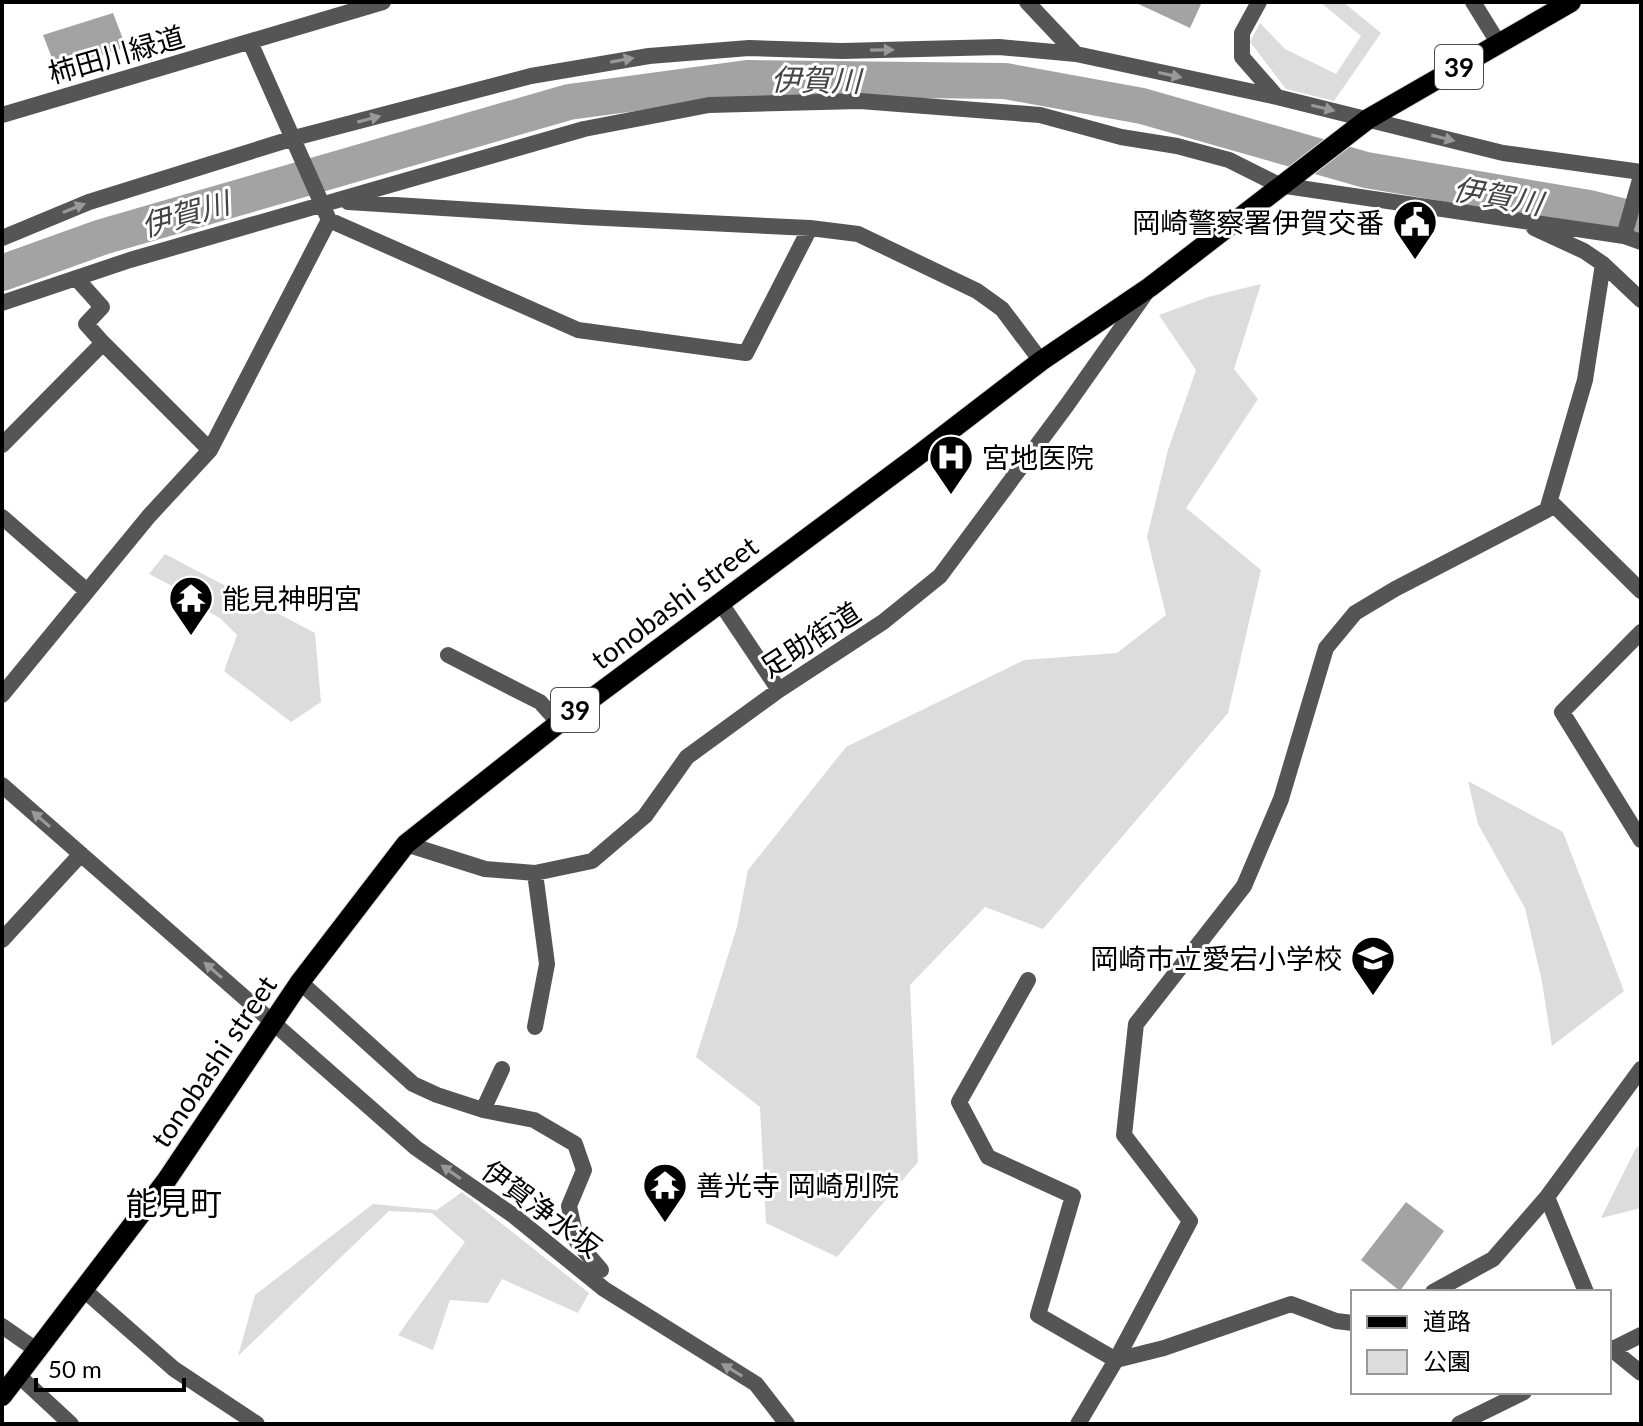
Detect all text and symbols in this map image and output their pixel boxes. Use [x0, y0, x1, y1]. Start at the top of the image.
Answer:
street label: 柿田川緑道 [44, 18, 188, 90]
one-way arrow [870, 43, 895, 56]
road number: 39 [1435, 45, 1483, 89]
one-way arrow [610, 54, 635, 66]
water label: 伊賀川 [771, 60, 864, 98]
one-way arrow [1157, 69, 1182, 82]
one-way arrow [1310, 102, 1335, 115]
one-way arrow [357, 112, 382, 124]
one-way arrow [1431, 132, 1456, 144]
water label: 伊賀川 [1451, 169, 1548, 221]
water label: 伊賀川 [137, 182, 236, 243]
public building icon: 岡崎警察署伊賀交番 [1391, 198, 1439, 261]
one-way arrow [62, 202, 86, 215]
place label: 岡崎警察署伊賀交番 [1132, 205, 1384, 239]
hospital icon: 宮地医院 [927, 433, 975, 496]
place label: 宮地医院 [982, 440, 1094, 474]
street label: tonobashi street [584, 528, 764, 676]
temple icon: 能見神明宮 [167, 574, 215, 637]
place label: 能見神明宮 [222, 581, 362, 615]
street label: 足助街道 [754, 594, 866, 684]
road number: 39 [551, 688, 599, 732]
one-way arrow [32, 811, 52, 828]
school or university icon: 岡崎市立愛宕小学校 [1349, 934, 1397, 997]
place label: 岡崎市立愛宕小学校 [1090, 941, 1342, 975]
one-way arrow [204, 962, 224, 979]
street label: tonobashi street [143, 969, 283, 1153]
street label: 伊賀浄水坂 [476, 1152, 608, 1264]
temple icon: 善光寺 岡崎別院 [641, 1161, 689, 1224]
one-way arrow [441, 1165, 462, 1180]
place label: 善光寺 岡崎別院 [696, 1168, 899, 1202]
district label: 能見町 [126, 1183, 222, 1222]
legend [1351, 1290, 1611, 1394]
text: 道路 [1423, 1306, 1471, 1335]
scale bar [36, 1342, 184, 1392]
text: 公園 [1423, 1346, 1471, 1375]
text: 50 m [48, 1354, 102, 1383]
one-way arrow [721, 1363, 743, 1377]

